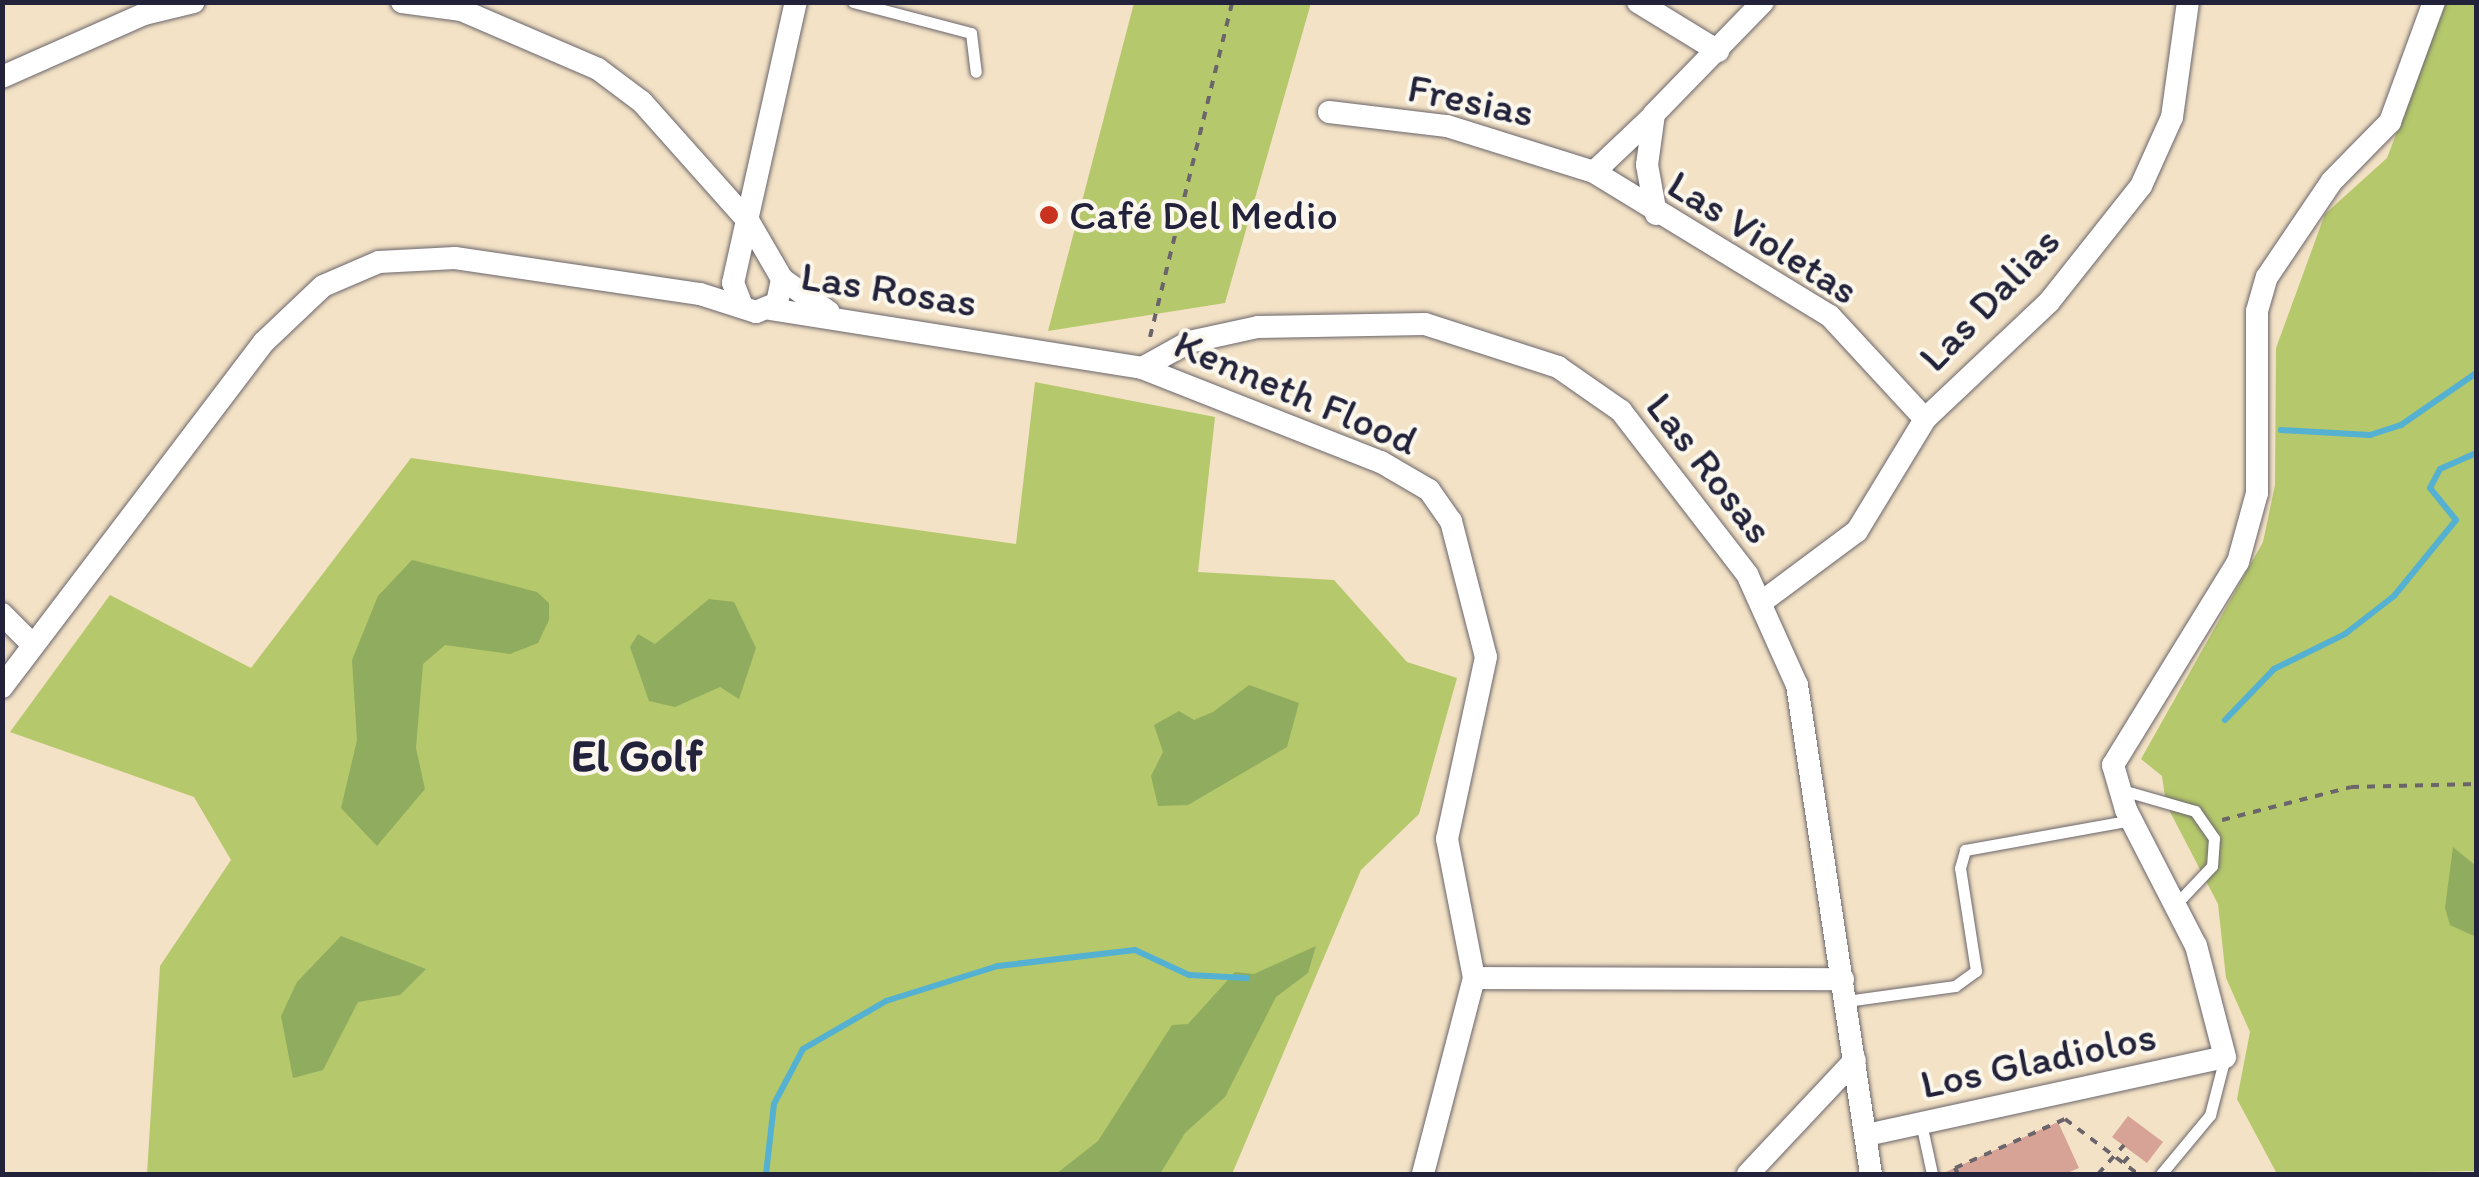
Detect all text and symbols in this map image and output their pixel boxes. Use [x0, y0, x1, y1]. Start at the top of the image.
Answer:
street label: Fresias [1403, 62, 1539, 138]
street label: Las Violetas [1658, 158, 1868, 316]
place label: Café Del Medio [1069, 190, 1339, 240]
marker: Café Del Medio [1038, 204, 1060, 226]
street label: Las Dalias [1907, 215, 2071, 383]
street label: Las Rosas [798, 250, 980, 328]
street label: Kenneth Flood [1167, 318, 1425, 466]
street label: Las Rosas [1636, 383, 1784, 553]
district label: El Golf [571, 729, 703, 783]
street label: Los Gladiolos [1915, 1010, 2161, 1110]

